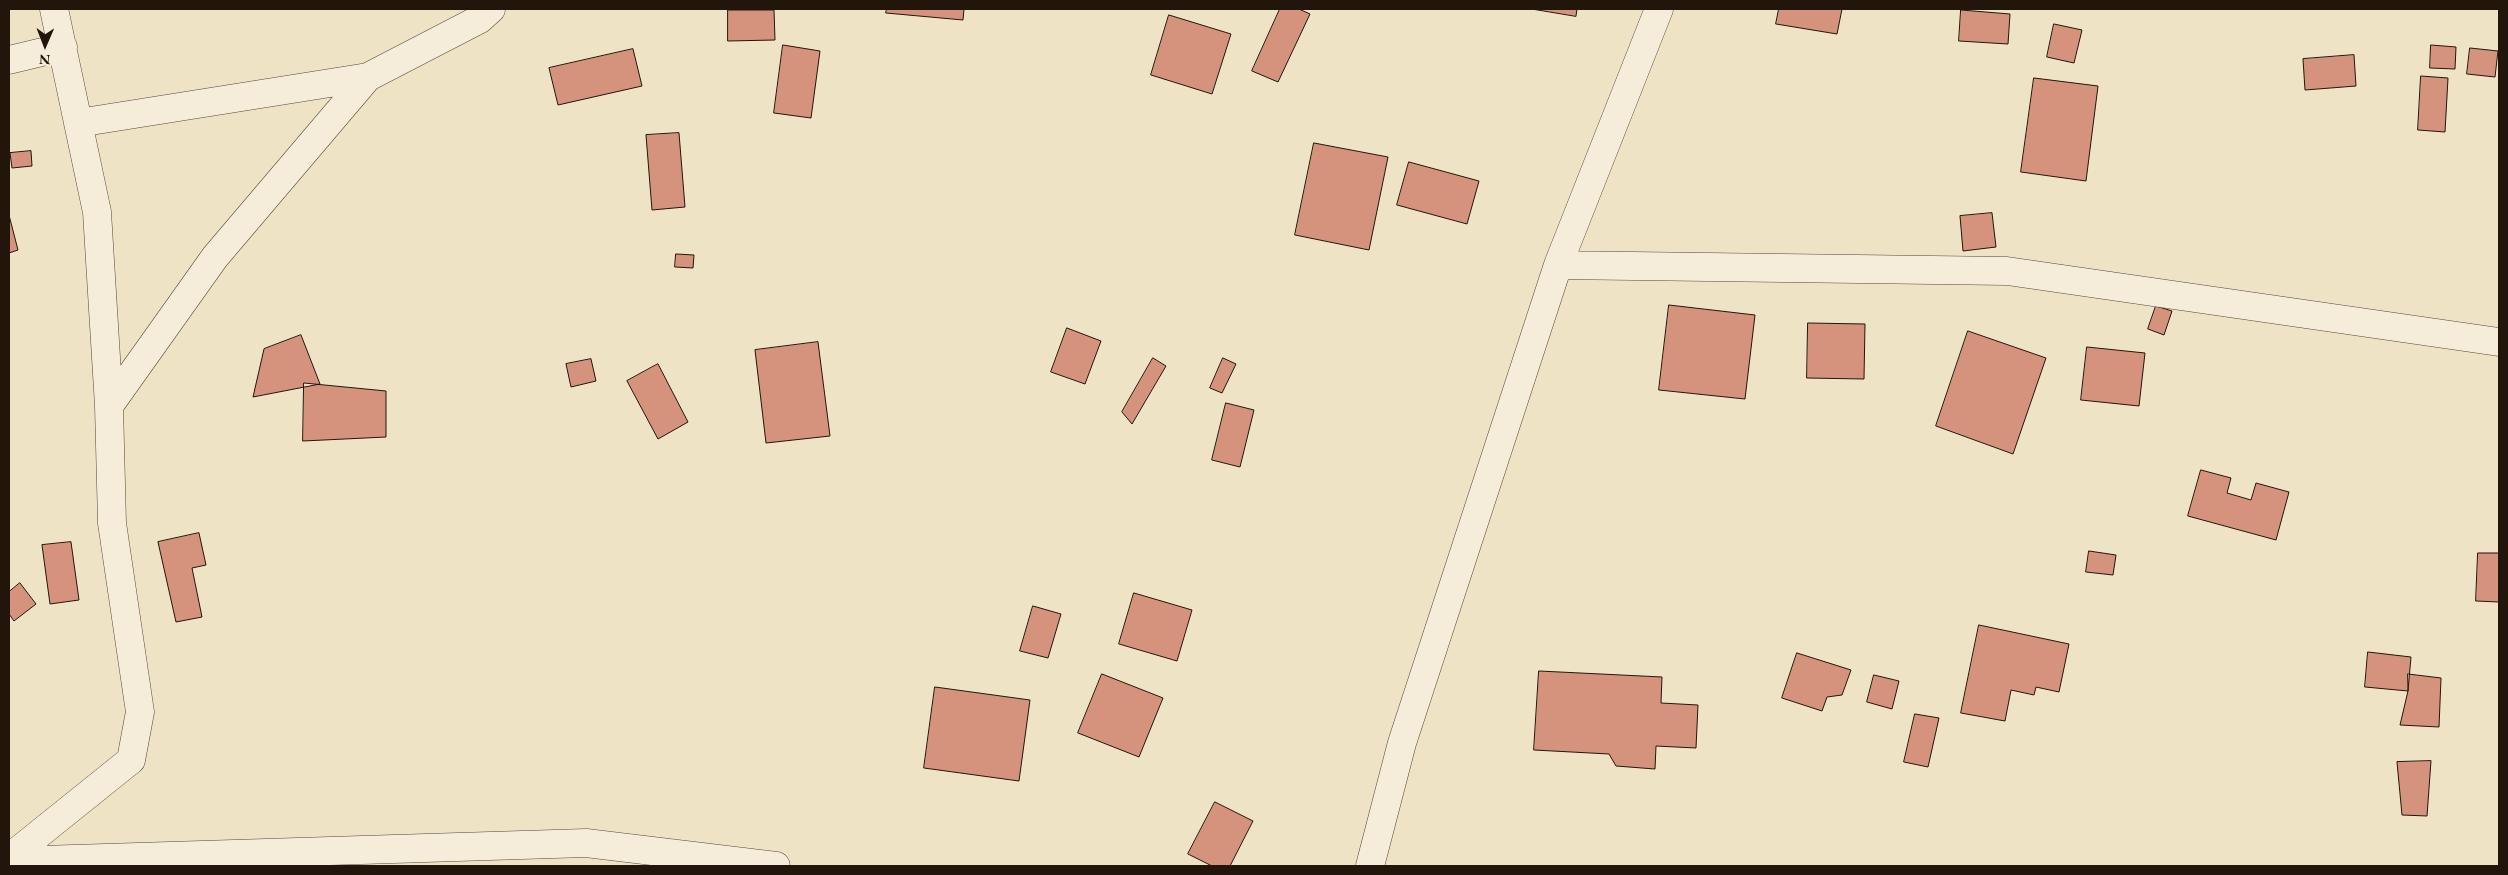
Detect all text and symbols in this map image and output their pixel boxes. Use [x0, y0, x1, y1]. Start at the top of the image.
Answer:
north arrow [20, 20, 70, 70]
text: N [39, 51, 51, 69]

